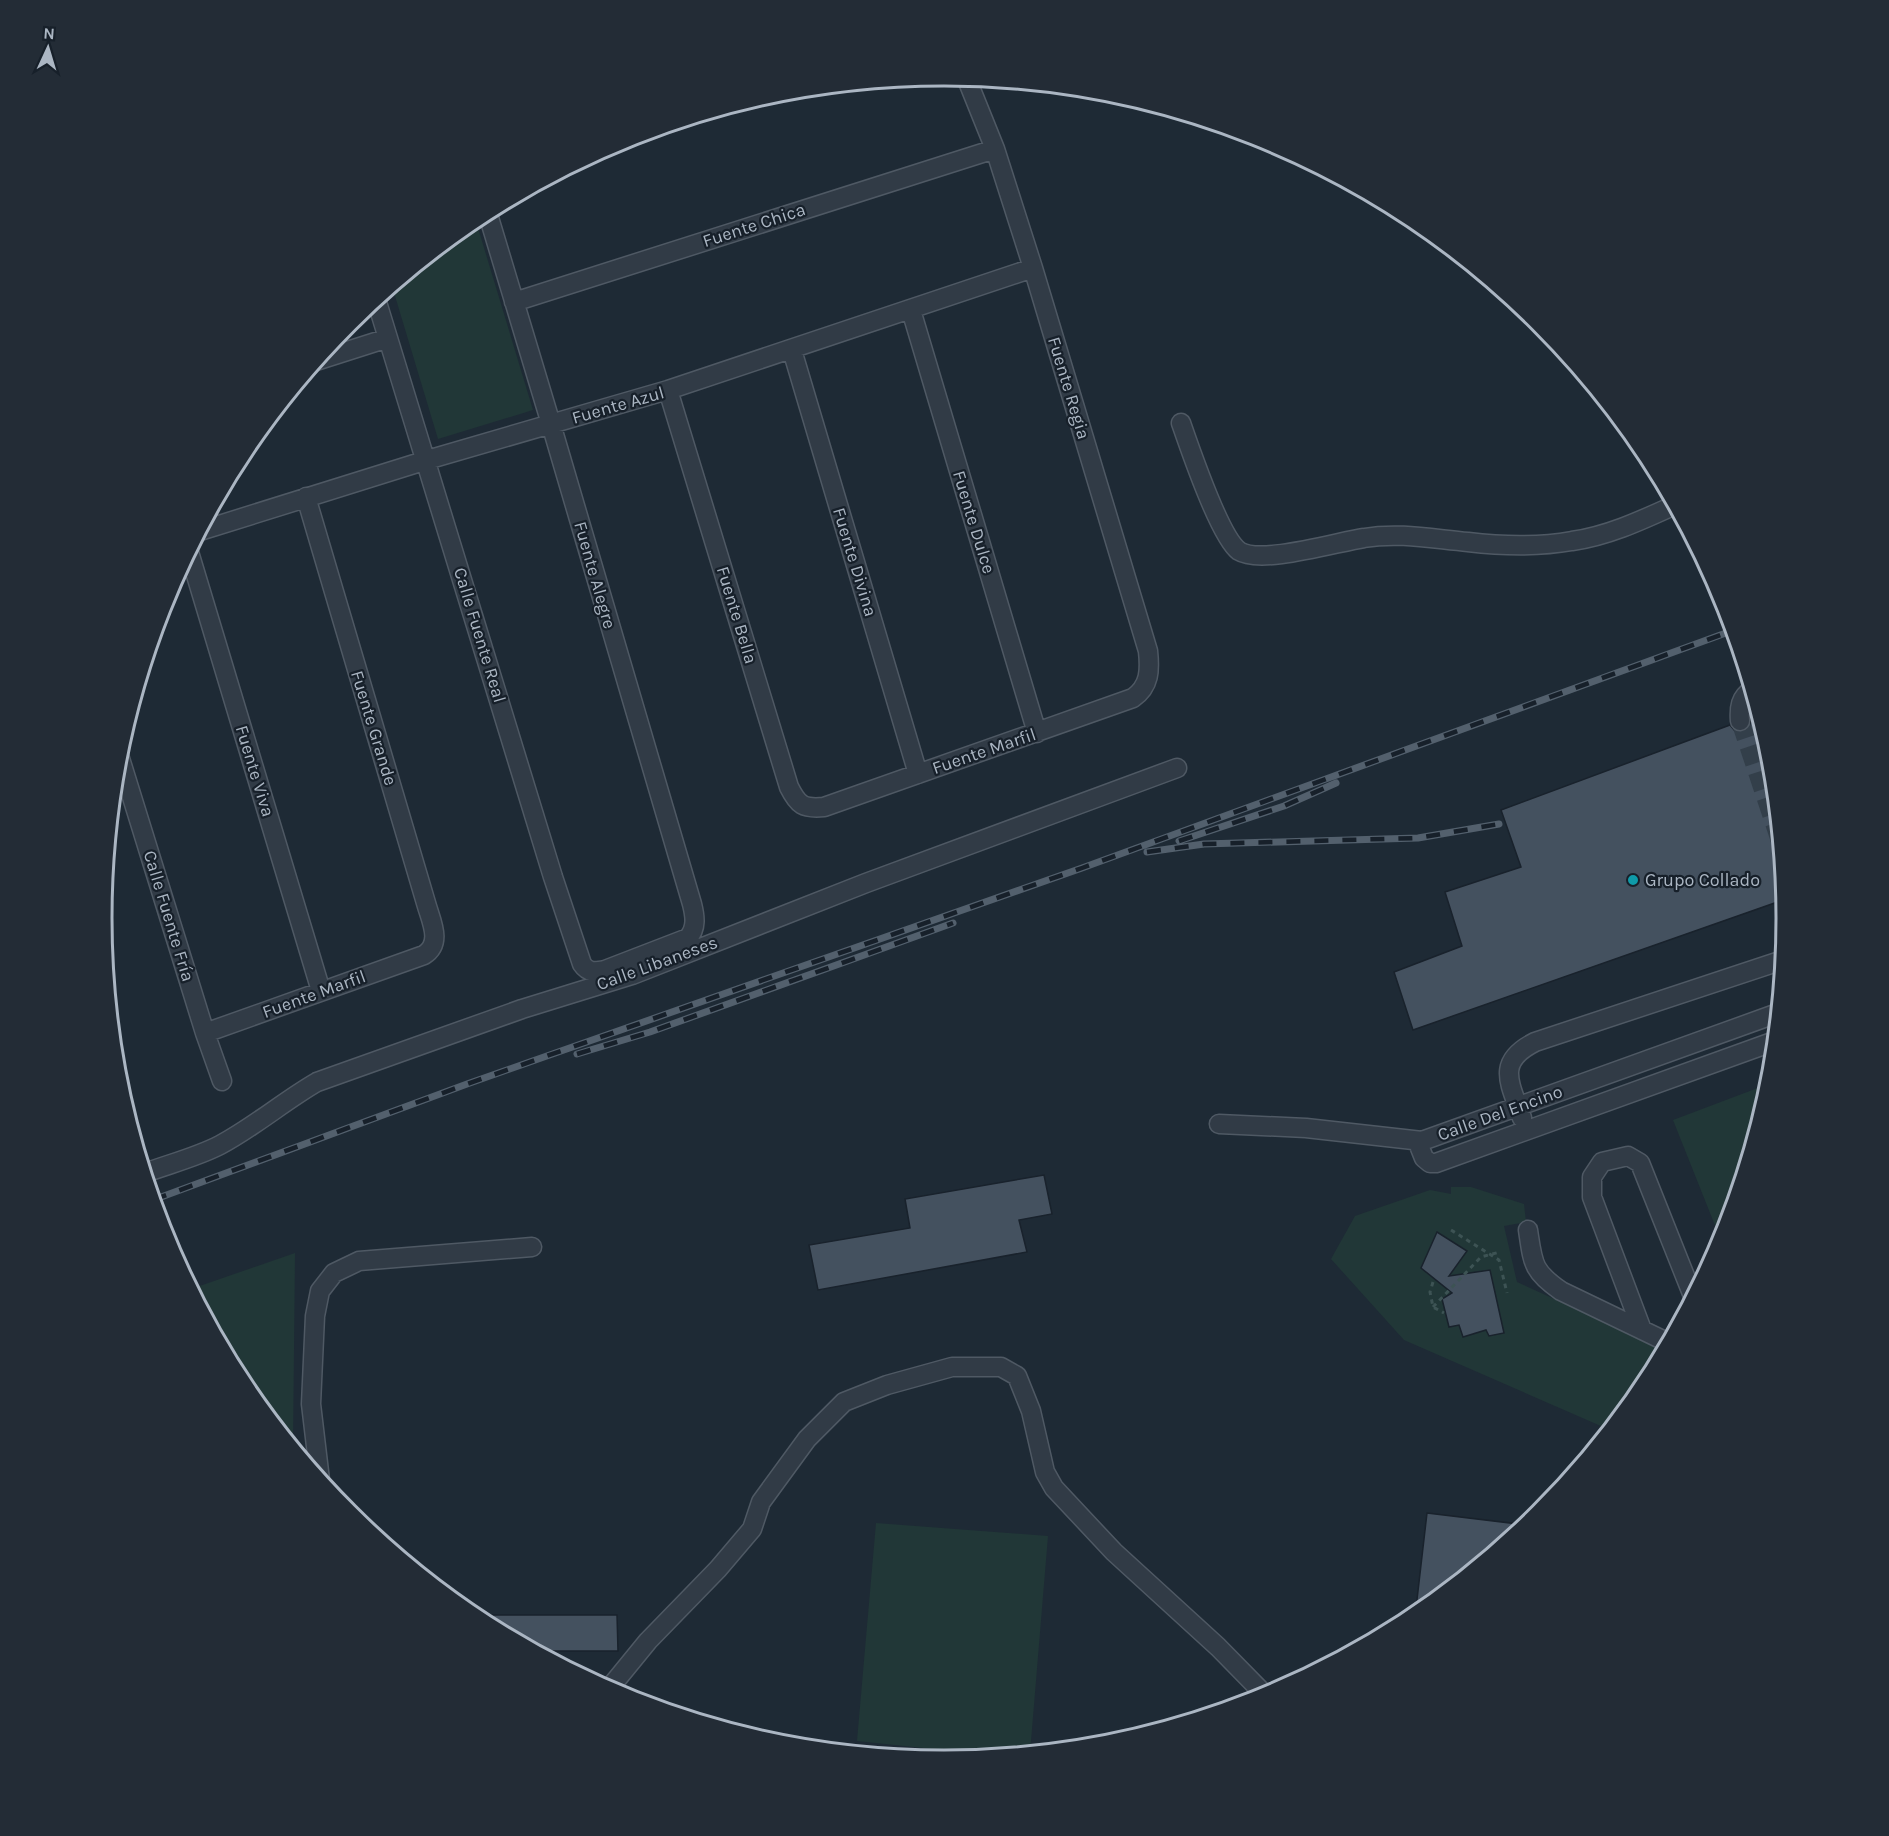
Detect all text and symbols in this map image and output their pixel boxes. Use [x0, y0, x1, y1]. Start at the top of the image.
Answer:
north arrow [18, 18, 78, 78]
text: N [43, 24, 55, 43]
street label: Fuente Chica [700, 198, 808, 252]
street label: Fuente Regia [1043, 334, 1095, 442]
street label: Fuente Azul [569, 381, 667, 429]
street label: Fuente Dulce [948, 468, 1000, 576]
street label: Fuente Divina [828, 505, 882, 619]
street label: Fuente Alegre [569, 519, 621, 631]
street label: Fuente Bella [712, 564, 762, 666]
street label: Calle Fuente Real [449, 565, 511, 705]
street label: Fuente Grande [346, 668, 402, 788]
street label: Fuente Viva [231, 722, 279, 820]
street label: Fuente Marfil [929, 723, 1039, 779]
street label: Calle Fuente Fría [139, 848, 199, 984]
place label: Grupo Collado [1645, 869, 1760, 891]
marker: Grupo Collado [1626, 873, 1640, 887]
street label: Calle Libaneses [593, 931, 721, 995]
street label: Fuente Marfil [259, 965, 369, 1023]
street label: Calle Del Encino [1435, 1080, 1565, 1146]

